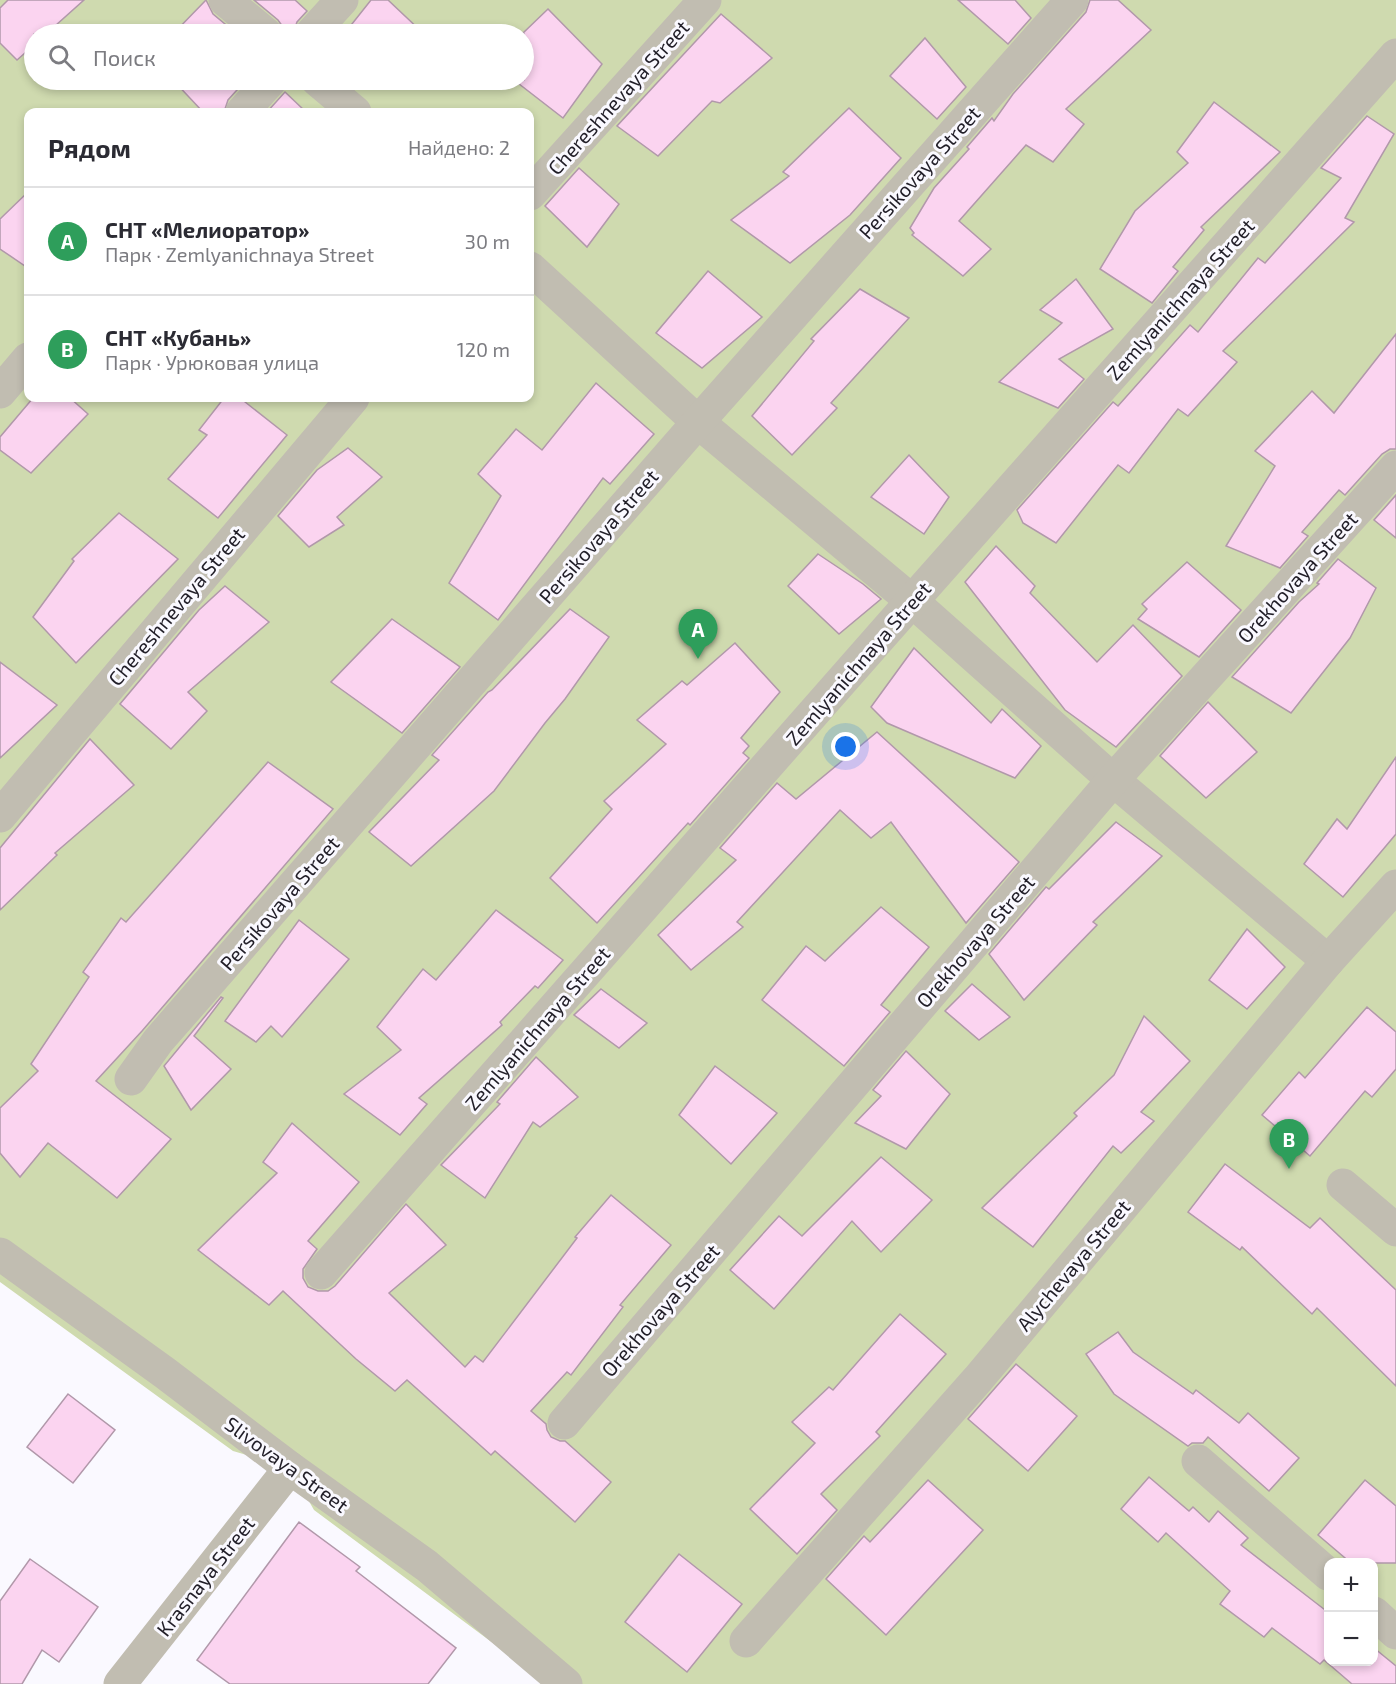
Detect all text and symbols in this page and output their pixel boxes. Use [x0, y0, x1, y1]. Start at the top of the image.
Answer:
street label: Chereshnevaya Street [542, 15, 694, 179]
search box [24, 24, 534, 90]
icon: search [45, 41, 78, 74]
text: Поиск [93, 44, 156, 70]
street label: Persikovaya Street [853, 101, 985, 243]
text: Рядом [48, 132, 131, 163]
text: Найдено: 2 [408, 135, 510, 159]
street label: Zemlyanichnaya Street [1101, 213, 1259, 385]
text: СНТ «Мелиоратор» [105, 216, 309, 242]
text: A [61, 229, 74, 253]
text: 30 m [465, 229, 510, 253]
text: Парк · Zemlyanichnaya Street [105, 242, 374, 266]
text: СНТ «Кубань» [105, 324, 251, 350]
text: B [61, 337, 74, 361]
text: 120 m [457, 337, 510, 361]
text: Парк · Урюковая улица [105, 350, 319, 374]
street label: Persikovaya Street [533, 464, 663, 608]
street label: Orekhovaya Street [1232, 506, 1362, 647]
street label: Chereshnevaya Street [103, 522, 249, 690]
street label: Zemlyanichnaya Street [781, 576, 936, 750]
pin: A [678, 610, 718, 659]
your location [831, 732, 860, 761]
street label: Persikovaya Street [214, 831, 344, 975]
street label: Orekhovaya Street [911, 869, 1039, 1012]
street label: Zemlyanichnaya Street [460, 941, 615, 1115]
pin: B [1270, 1120, 1308, 1169]
street label: Alychevaya Street [1011, 1194, 1135, 1335]
street label: Orekhovaya Street [596, 1238, 724, 1381]
street label: Slivovaya Street [221, 1411, 354, 1517]
street label: Krasnaya Street [151, 1511, 259, 1641]
map controls [1324, 1558, 1378, 1666]
button: + [1324, 1558, 1378, 1612]
button: − [1324, 1612, 1378, 1666]

